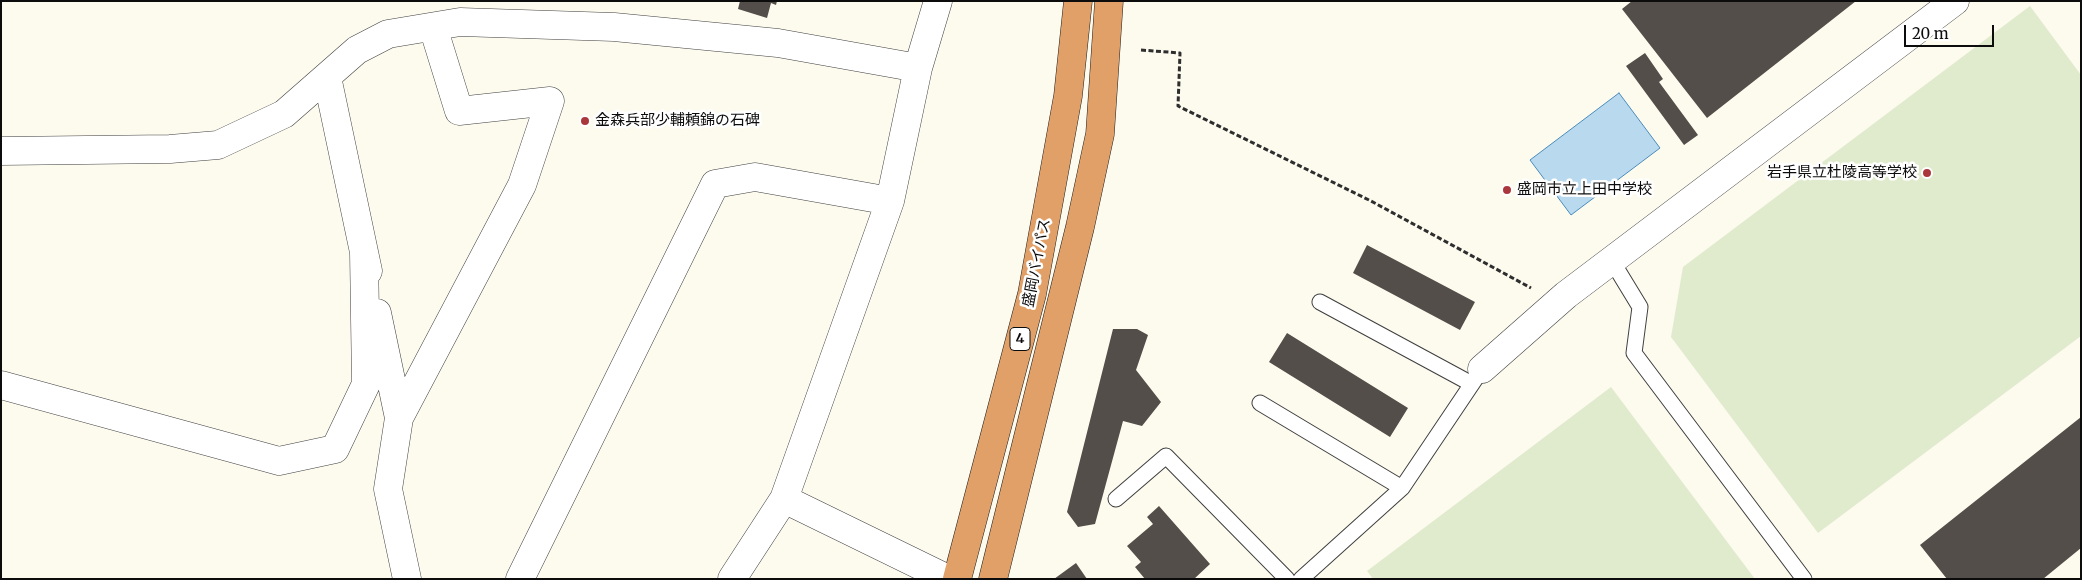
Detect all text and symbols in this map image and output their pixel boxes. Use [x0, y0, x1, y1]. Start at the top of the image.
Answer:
scale bar [1907, 15, 1997, 47]
text: 20 m [1912, 24, 1949, 43]
place label: 金森兵部少輔頼錦の石碑 [595, 112, 760, 130]
marker: 金森兵部少輔頼錦の石碑 [579, 115, 591, 127]
place label: 岩手県立杜陵高等学校 [1767, 164, 1917, 182]
marker: 岩手県立杜陵高等学校 [1921, 167, 1933, 179]
place label: 盛岡市立上田中学校 [1517, 181, 1652, 199]
marker: 盛岡市立上田中学校 [1501, 184, 1513, 196]
street label: 盛岡バイパス [1020, 217, 1054, 309]
road number: 4 [1010, 328, 1030, 350]

